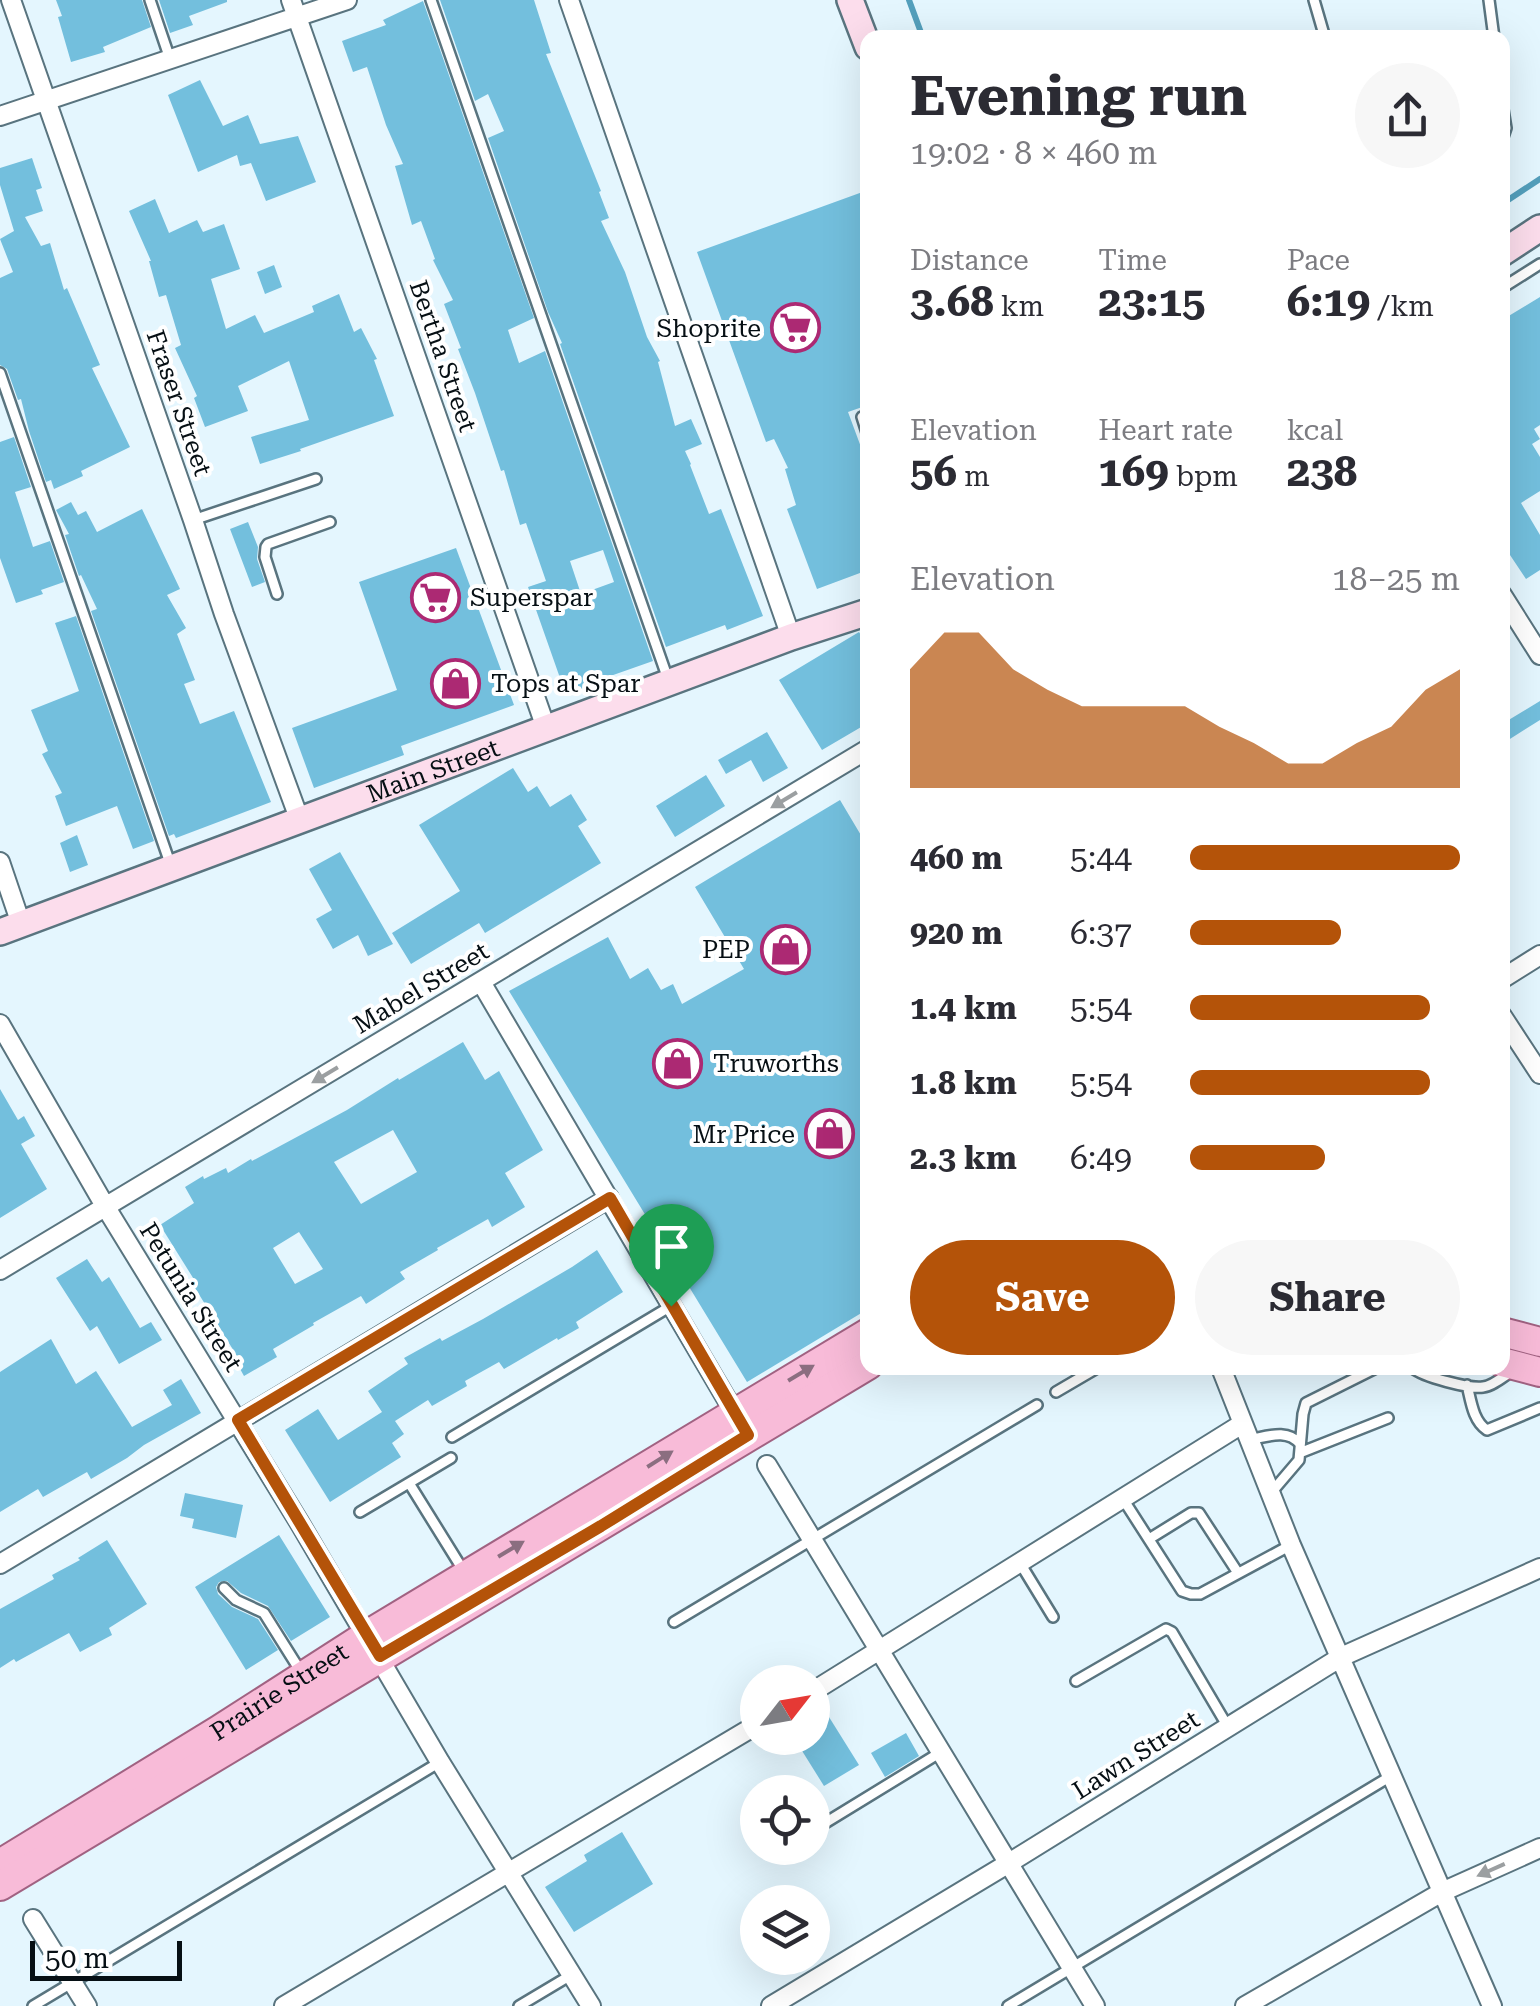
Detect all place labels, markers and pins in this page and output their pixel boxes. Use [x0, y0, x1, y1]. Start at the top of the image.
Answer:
supermarket icon: Shoprite [770, 302, 822, 354]
place label: Shoprite [657, 314, 761, 343]
supermarket icon: Superspar [409, 571, 461, 623]
place label: Superspar [470, 583, 593, 612]
shop icon: Tops at Spar [430, 657, 482, 709]
place label: Tops at Spar [491, 669, 640, 698]
shop icon: PEP [759, 923, 811, 975]
place label: PEP [702, 935, 750, 964]
shop icon: Truworths [652, 1037, 704, 1089]
place label: Truworths [713, 1049, 839, 1078]
shop icon: Mr Price [804, 1108, 856, 1160]
place label: Mr Price [692, 1120, 795, 1149]
pin [629, 1204, 714, 1307]

